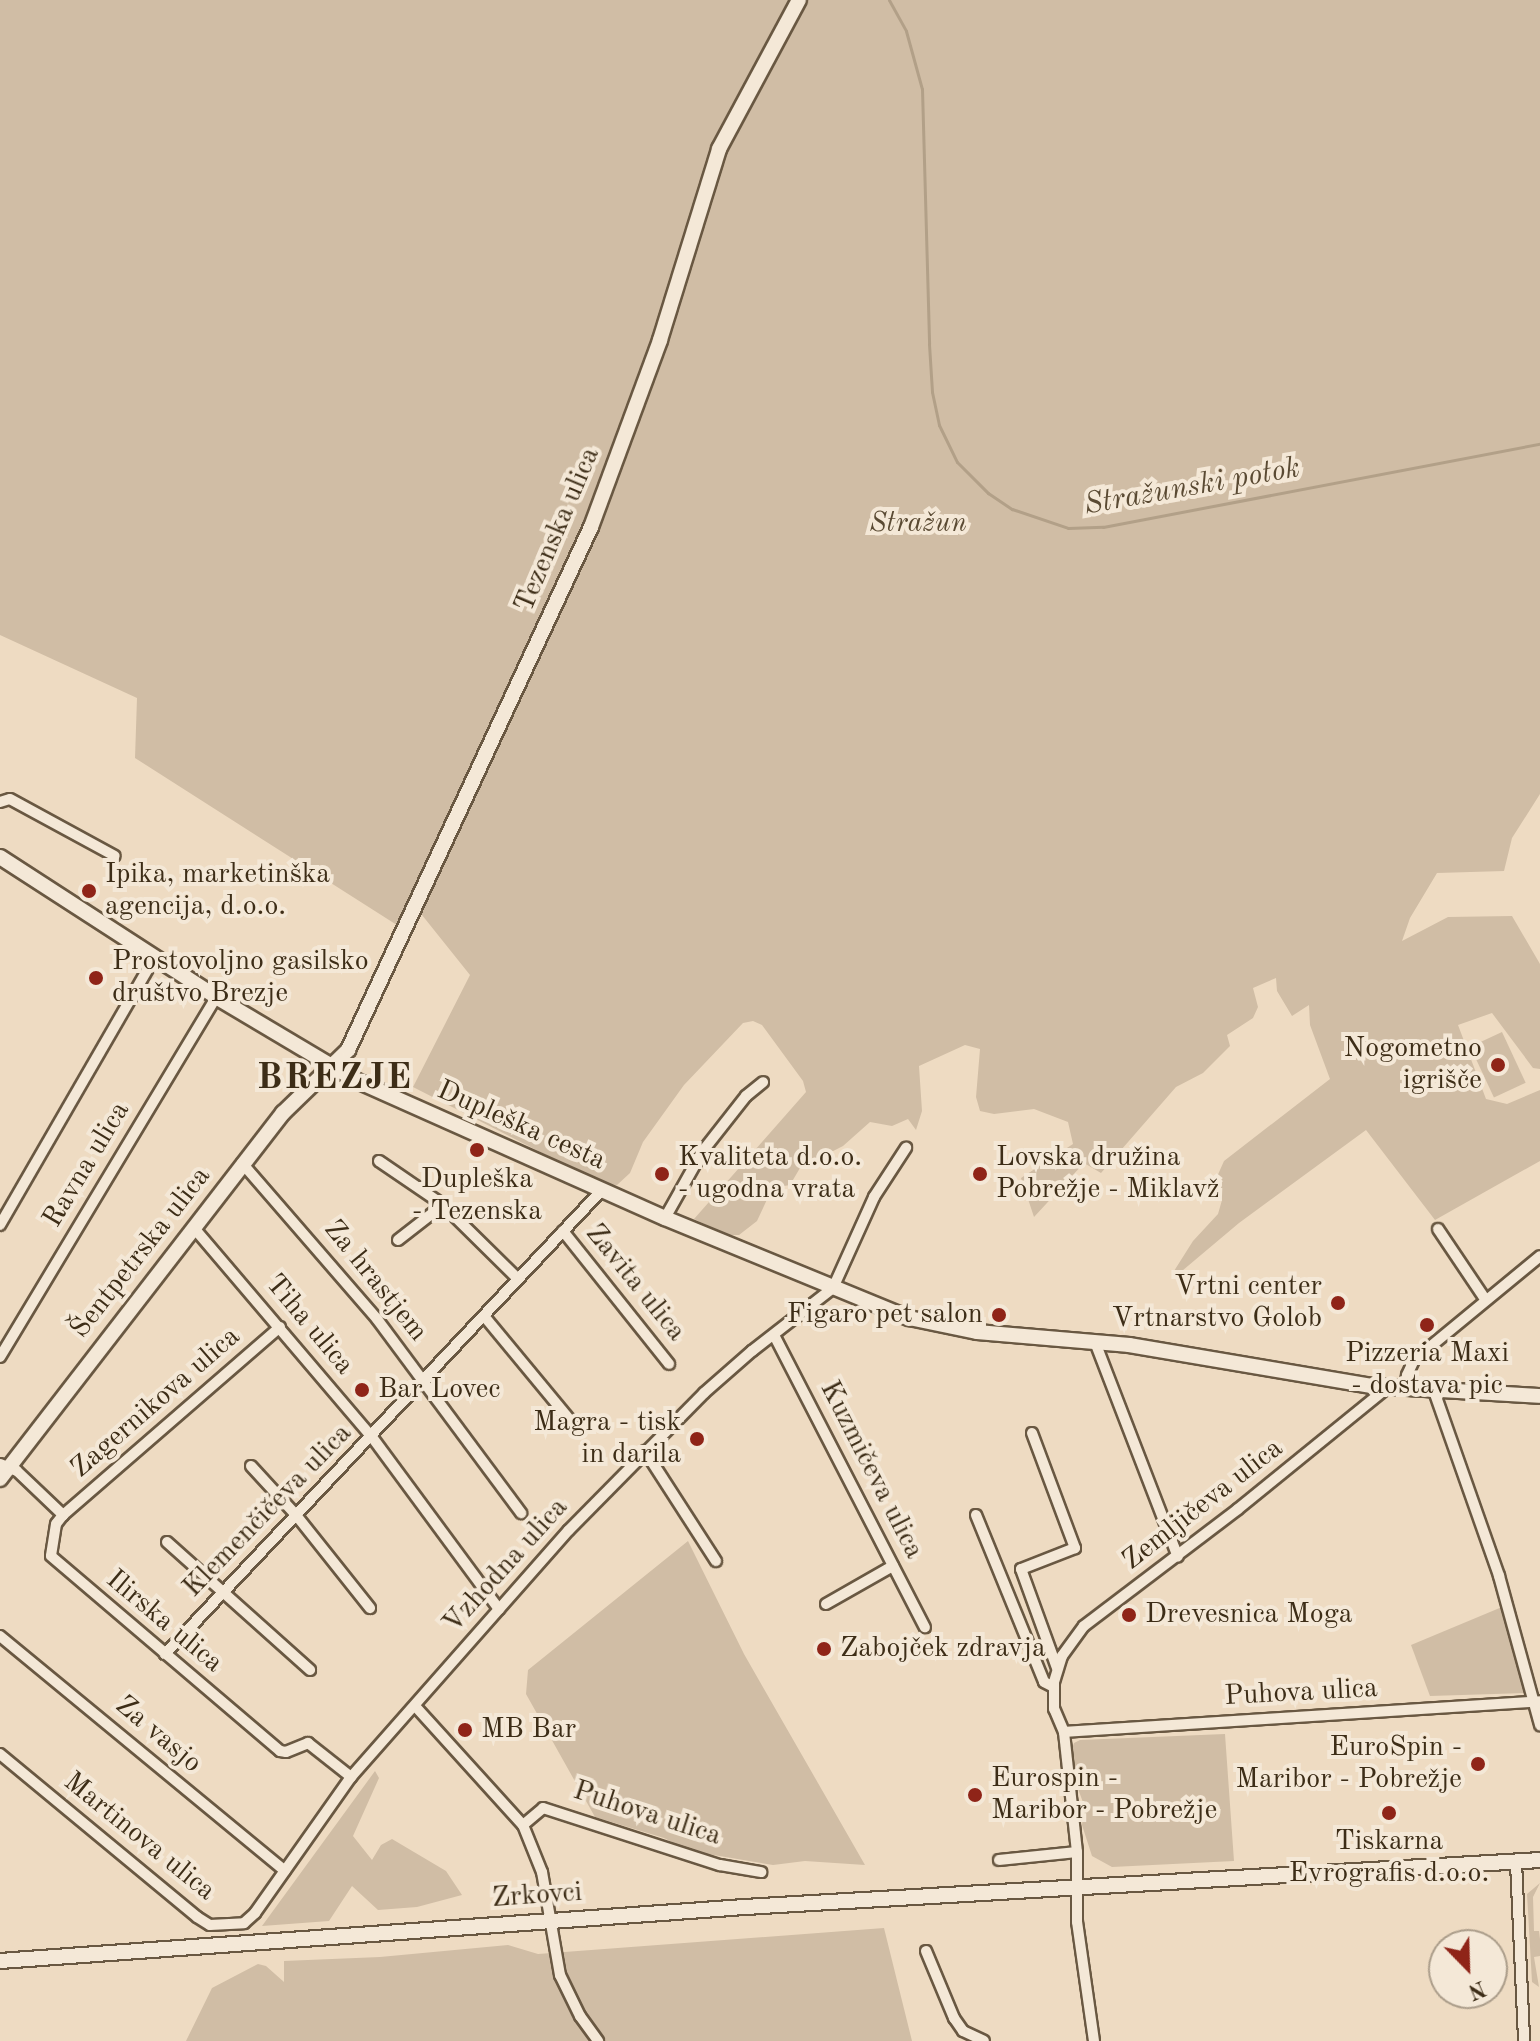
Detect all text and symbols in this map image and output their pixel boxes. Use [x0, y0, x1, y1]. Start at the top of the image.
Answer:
street label: Tezenska ulica [508, 443, 608, 617]
water label: Stražunski potok [1081, 450, 1303, 524]
park label: Stražun [869, 507, 967, 541]
place label: Ipika, marketinška agencija, d.o.o. [105, 858, 330, 924]
marker: Ipika, marketinška agencija, d.o.o. [80, 882, 98, 900]
place label: Prostovoljno gasilsko društvo Brezje [112, 945, 369, 1011]
marker: Prostovoljno gasilsko društvo Brezje [87, 969, 105, 987]
place label: Nogometno igrišče [1344, 1032, 1482, 1098]
marker: Nogometno igrišče [1489, 1056, 1507, 1074]
district label: BREZJE [257, 1058, 413, 1102]
street label: Dupleška cesta [431, 1074, 611, 1178]
street label: Ravna ulica [36, 1096, 138, 1234]
marker: Dupleška - Tezenska [468, 1141, 486, 1159]
place label: Kvaliteta d.o.o. - ugodna vrata [678, 1141, 862, 1207]
place label: Lovska družina Pobrežje - Miklavž [996, 1141, 1220, 1207]
street label: Šentpetrska ulica [64, 1161, 218, 1345]
place label: Dupleška - Tezenska [412, 1163, 542, 1229]
marker: Kvaliteta d.o.o. - ugodna vrata [653, 1165, 671, 1183]
marker: Lovska družina Pobrežje - Miklavž [971, 1165, 989, 1183]
street label: Za hrastjem [316, 1214, 434, 1348]
street label: Zavita ulica [578, 1218, 692, 1348]
street label: Tiha ulica [257, 1268, 361, 1382]
place label: Vrtni center Vrtnarstvo Golob [1112, 1270, 1322, 1336]
marker: Vrtni center Vrtnarstvo Golob [1329, 1294, 1347, 1312]
place label: Figaro pet salon [787, 1298, 983, 1332]
marker: Figaro pet salon [990, 1306, 1008, 1324]
marker: Pizzeria Maxi - dostava pic [1418, 1316, 1436, 1334]
street label: Zagernikova ulica [65, 1320, 247, 1486]
place label: Pizzeria Maxi - dostava pic [1345, 1337, 1509, 1403]
place label: Bar Lovec [378, 1373, 501, 1407]
street label: Kuzmičeva ulica [812, 1375, 930, 1565]
marker: Bar Lovec [353, 1381, 371, 1399]
place label: Magra - tisk in darila [533, 1406, 681, 1472]
street label: Klemenčičeva ulica [177, 1417, 359, 1605]
marker: Magra - tisk in darila [688, 1430, 706, 1448]
street label: Zemljičeva ulica [1116, 1432, 1290, 1578]
street label: Vzhodna ulica [436, 1491, 576, 1641]
street label: Ilirska ulica [99, 1563, 229, 1681]
place label: Drevesnica Moga [1145, 1598, 1353, 1632]
marker: Drevesnica Moga [1120, 1606, 1138, 1624]
place label: Zabojček zdravja [840, 1632, 1046, 1666]
marker: Zabojček zdravja [815, 1640, 833, 1658]
street label: Puhova ulica [1223, 1672, 1379, 1714]
street label: Za vasjo [108, 1689, 208, 1781]
place label: MB Bar [481, 1713, 576, 1747]
marker: MB Bar [456, 1721, 474, 1739]
place label: EuroSpin - Maribor - Pobrežje [1236, 1731, 1462, 1797]
marker: EuroSpin - Maribor - Pobrežje [1469, 1755, 1487, 1773]
place label: Eurospin - Maribor - Pobrežje [991, 1762, 1217, 1828]
street label: Martinova ulica [56, 1766, 222, 1908]
street label: Puhova ulica [569, 1774, 725, 1854]
marker: Eurospin - Maribor - Pobrežje [966, 1786, 984, 1804]
marker: Tiskarna Evrografis d.o.o. [1380, 1804, 1398, 1822]
place label: Tiskarna Evrografis d.o.o. [1289, 1825, 1489, 1891]
street label: Zrkovci [491, 1876, 583, 1916]
north arrow [1428, 1929, 1508, 2009]
text: N [1465, 1976, 1489, 2003]

